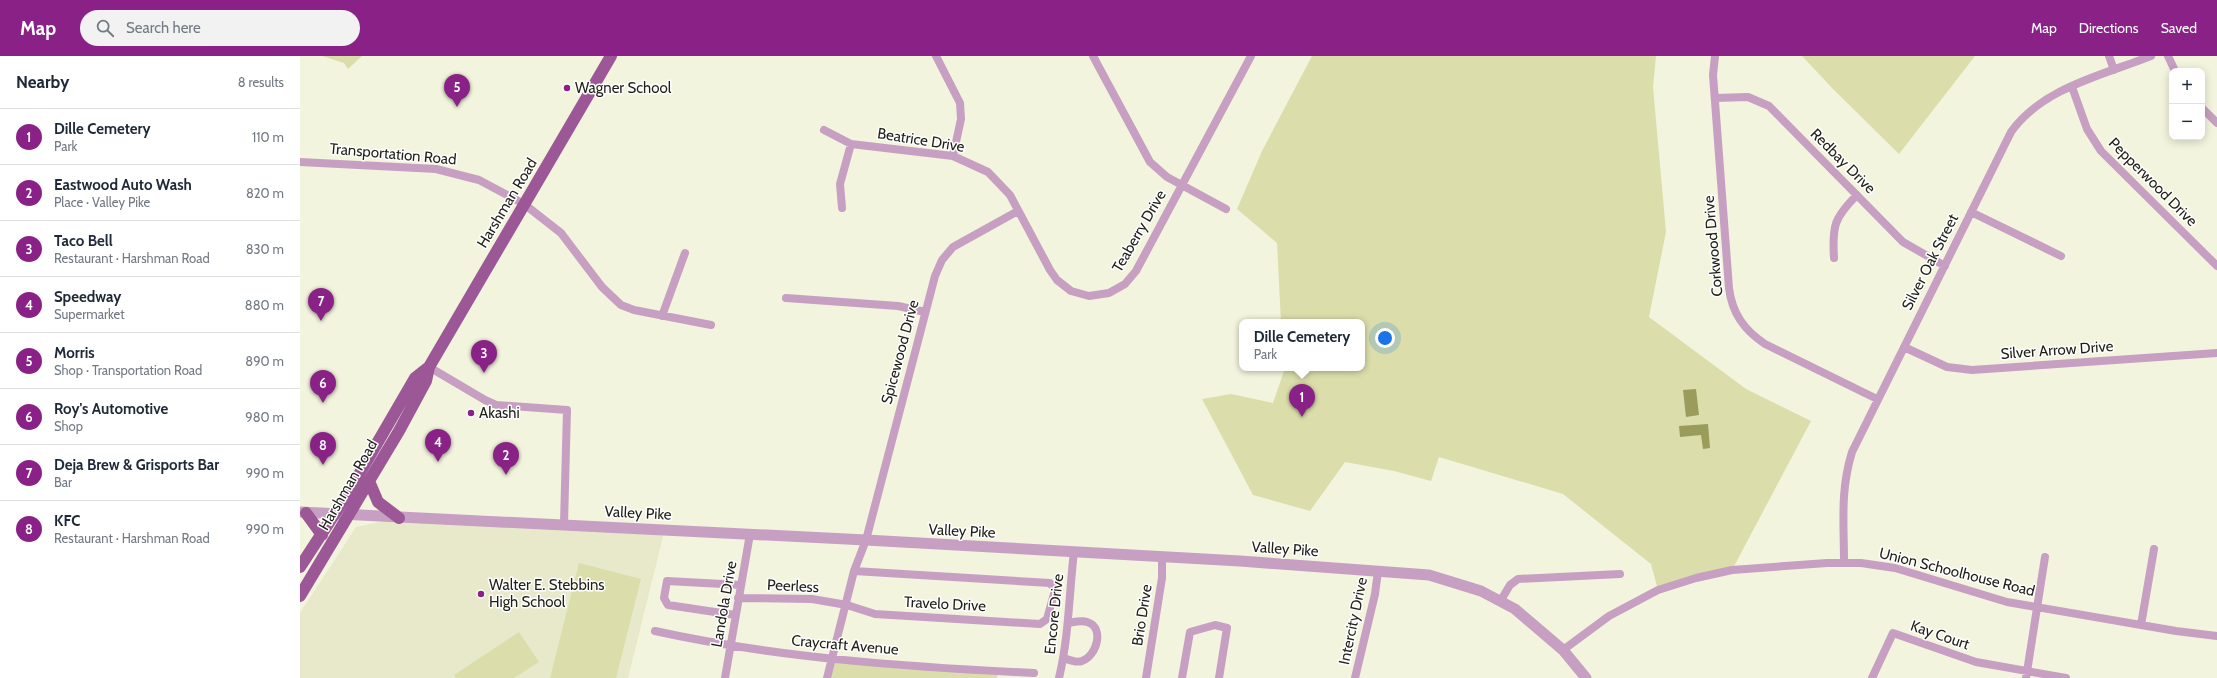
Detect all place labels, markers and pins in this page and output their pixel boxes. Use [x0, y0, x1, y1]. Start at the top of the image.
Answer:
pin: 5 [444, 74, 470, 107]
place label: Wagner School [575, 79, 672, 97]
marker: Wagner School [562, 83, 572, 93]
pin: 7 [308, 288, 334, 321]
pin: 3 [471, 340, 497, 373]
pin: 6 [310, 370, 336, 403]
pin: 1 [1289, 384, 1315, 417]
place label: Akashi [479, 404, 520, 422]
marker: Akashi [466, 408, 476, 418]
pin: 4 [425, 429, 451, 462]
pin: 8 [310, 432, 336, 465]
pin: 2 [493, 442, 519, 475]
place label: Walter E. Stebbins High School [489, 576, 604, 611]
marker: Walter E. Stebbins High School [476, 589, 486, 599]

